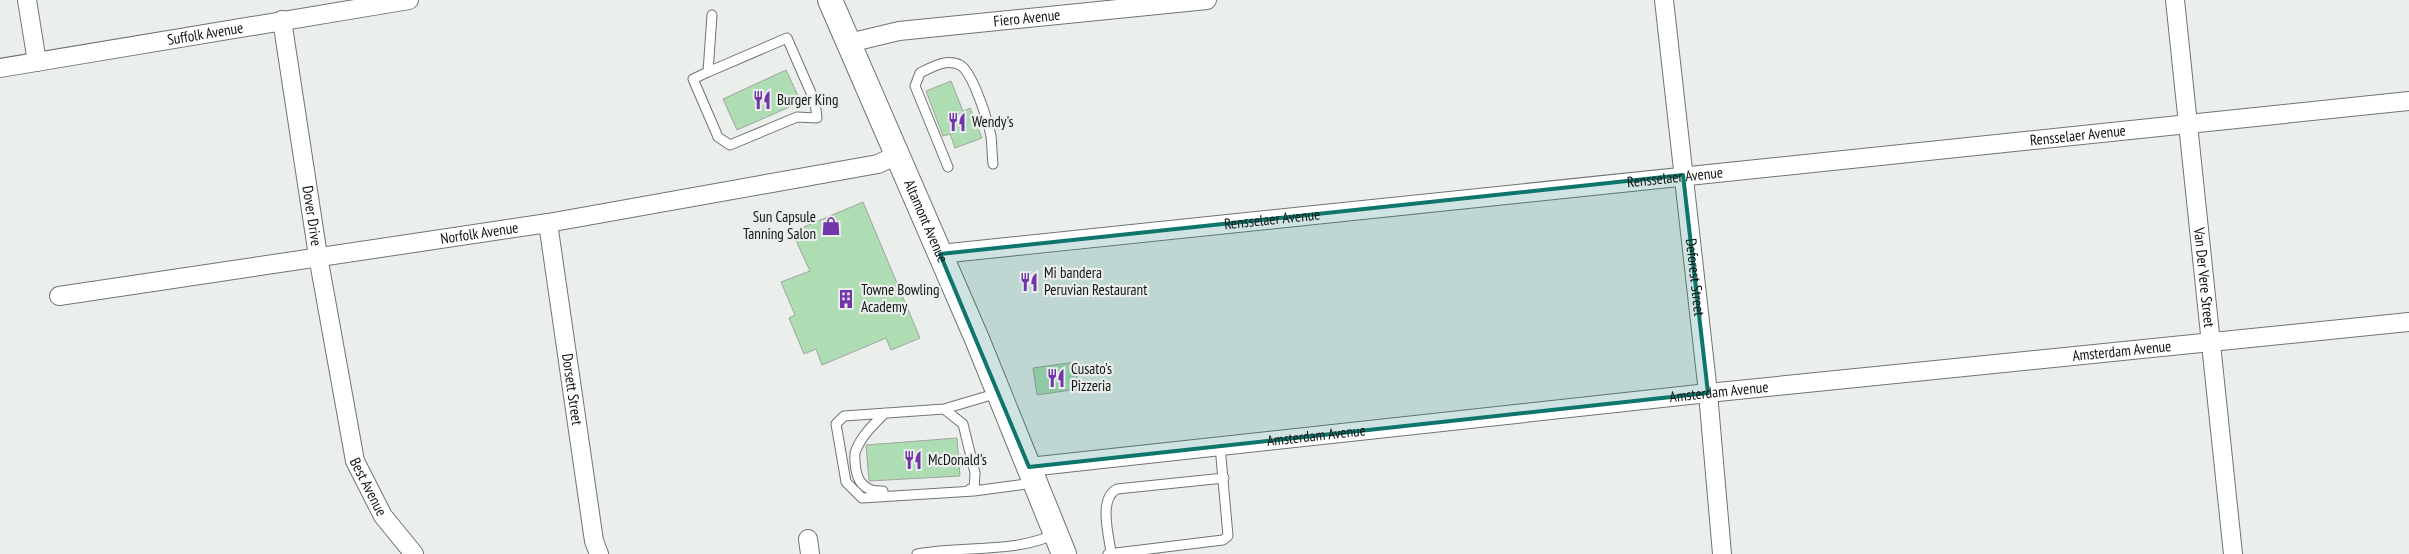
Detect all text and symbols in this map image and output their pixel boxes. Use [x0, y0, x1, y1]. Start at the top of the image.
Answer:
street label: Fiero Avenue [993, 5, 1061, 30]
street label: Suffolk Avenue [166, 18, 245, 49]
restaurant icon: Burger King [751, 89, 773, 111]
place label: Burger King [777, 90, 838, 109]
restaurant icon: Wendy's [946, 111, 968, 133]
place label: Wendy's [972, 112, 1013, 131]
street label: Rensselaer Avenue [2029, 121, 2127, 149]
street label: Rensselaer Avenue [1626, 163, 1724, 191]
street label: Altamont Avenue [900, 177, 953, 265]
street label: Dover Drive [298, 184, 326, 247]
street label: Rensselaer Avenue [1223, 204, 1321, 233]
place label: Sun Capsule Tanning Salon [743, 207, 816, 243]
shop icon: Sun Capsule Tanning Salon [820, 215, 842, 237]
street label: Norfolk Avenue [439, 218, 520, 248]
street label: Van Der Vere Street [2190, 226, 2219, 328]
street label: Deforest Street [1682, 237, 1709, 317]
place label: Mi bandera Peruvian Restaurant [1044, 263, 1147, 299]
restaurant icon: Mi bandera Peruvian Restaurant [1018, 271, 1040, 293]
place label: Towne Bowling Academy [861, 280, 939, 316]
building icon: Towne Bowling Academy [835, 288, 857, 310]
street label: Amsterdam Avenue [2071, 336, 2172, 365]
street label: Dorsett Street [558, 352, 587, 426]
place label: Cusato's Pizzeria [1071, 359, 1112, 395]
restaurant icon: Cusato's Pizzeria [1045, 367, 1067, 389]
street label: Amsterdam Avenue [1668, 377, 1769, 406]
street label: Amsterdam Avenue [1266, 420, 1367, 450]
restaurant icon: McDonald's [902, 449, 924, 471]
place label: McDonald's [928, 450, 987, 469]
street label: Best Avenue [346, 454, 391, 519]

